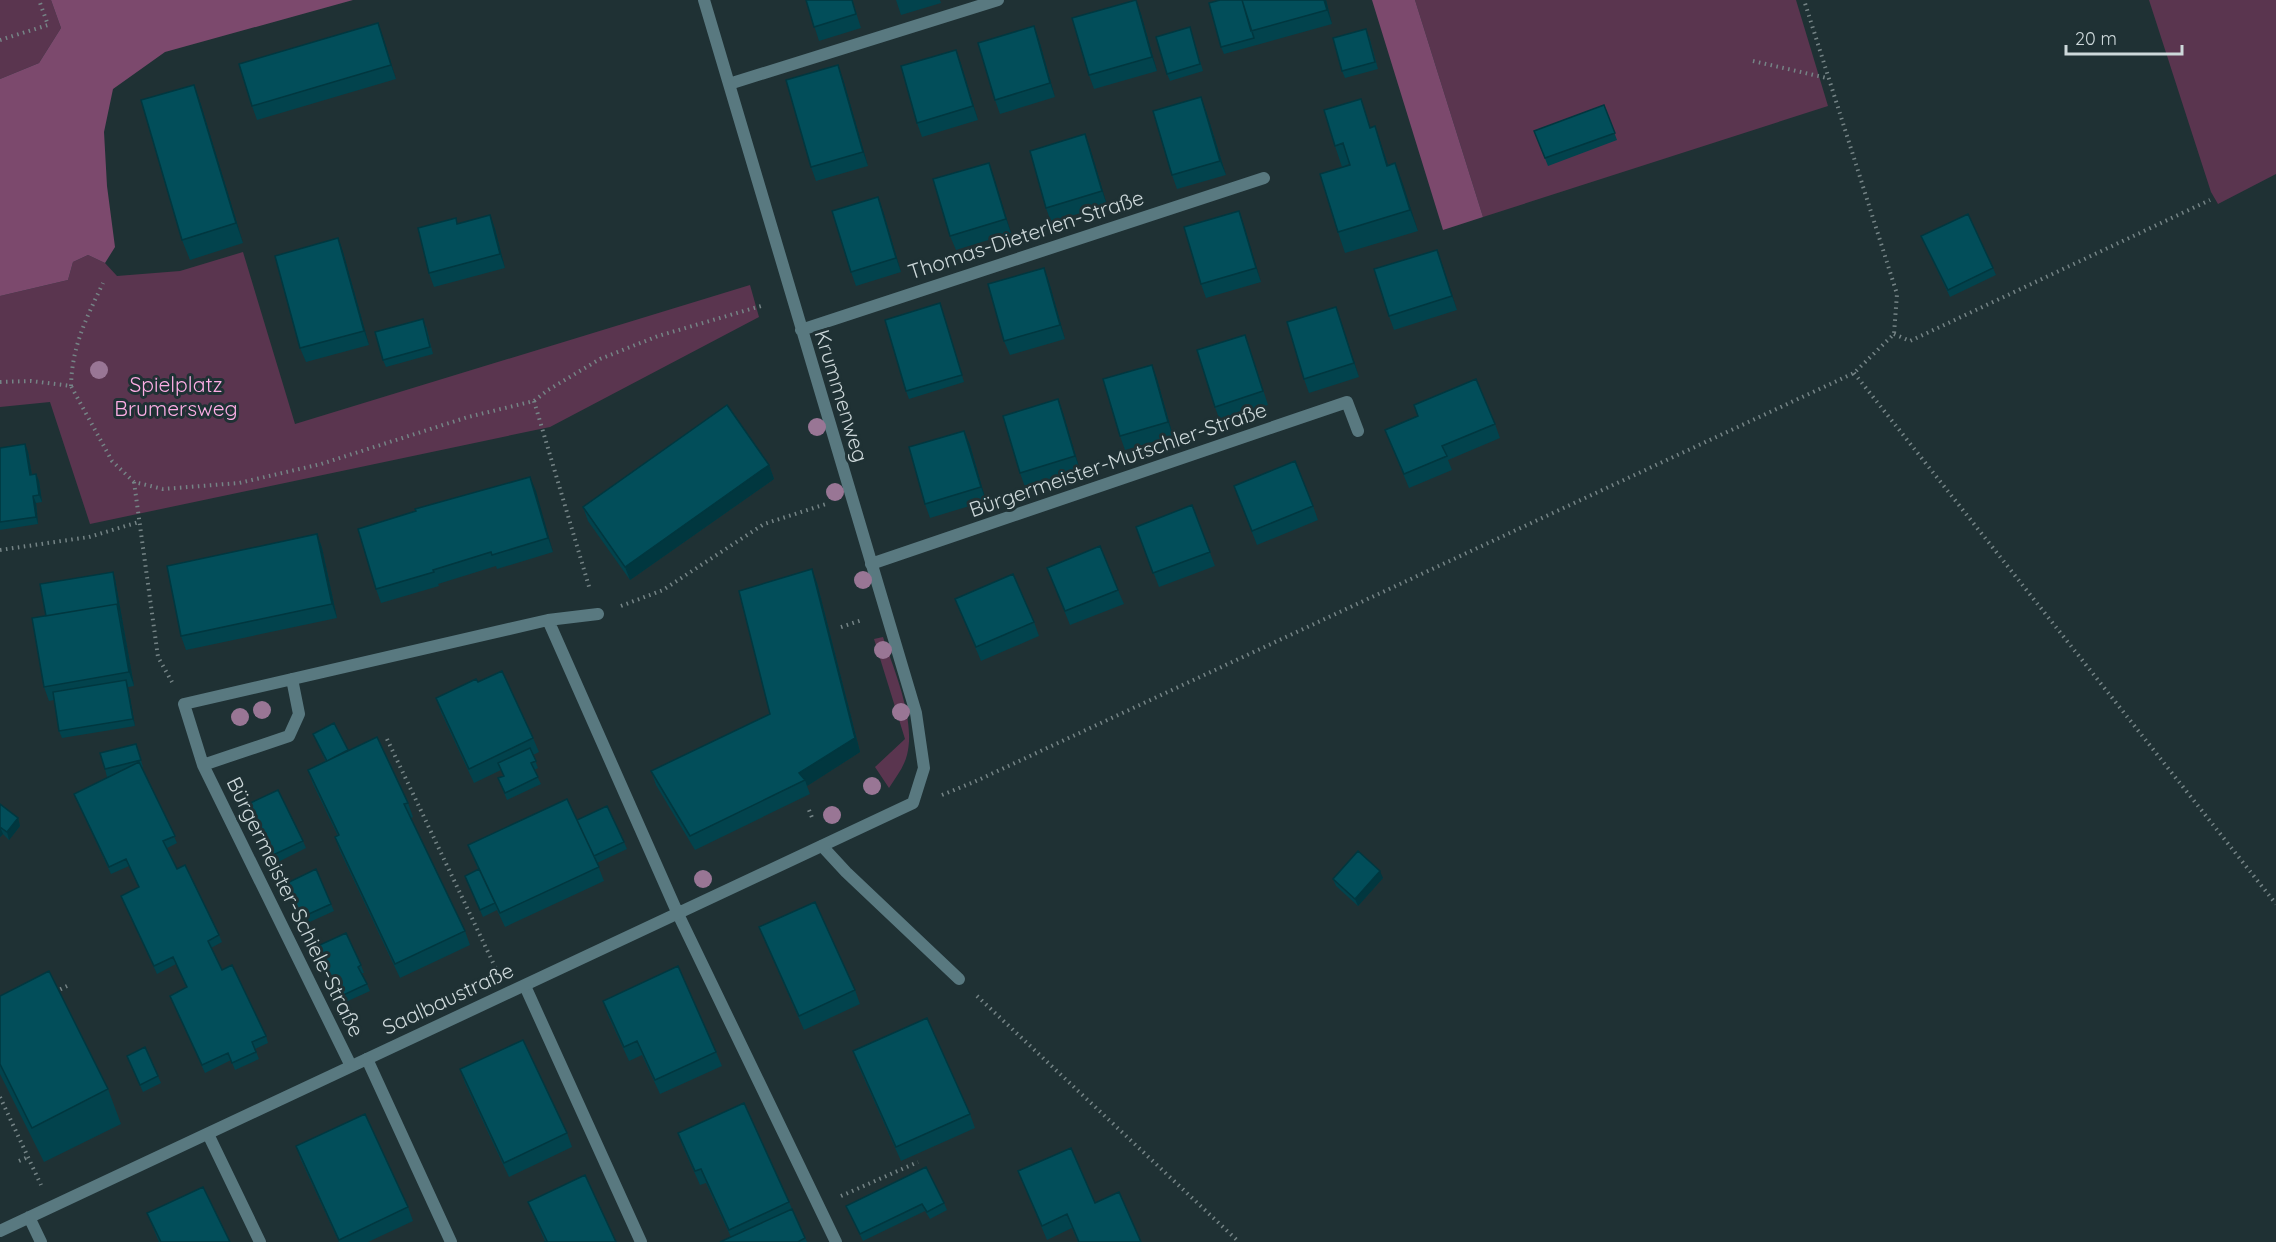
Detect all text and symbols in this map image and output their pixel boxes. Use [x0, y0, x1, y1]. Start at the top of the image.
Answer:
scale bar [2066, 18, 2182, 56]
text: 20 m [2075, 27, 2117, 50]
street label: Thomas-Dieterlen-Straße [904, 184, 1147, 285]
street label: Krummenweg [809, 326, 874, 465]
park label: Spielplatz Brumersweg [114, 371, 238, 421]
street label: Bürgermeister-Mutschler-Straße [966, 396, 1270, 522]
street label: Bürgermeister-Schiele-Straße [221, 772, 370, 1041]
street label: Saalbaustraße [378, 956, 517, 1040]

